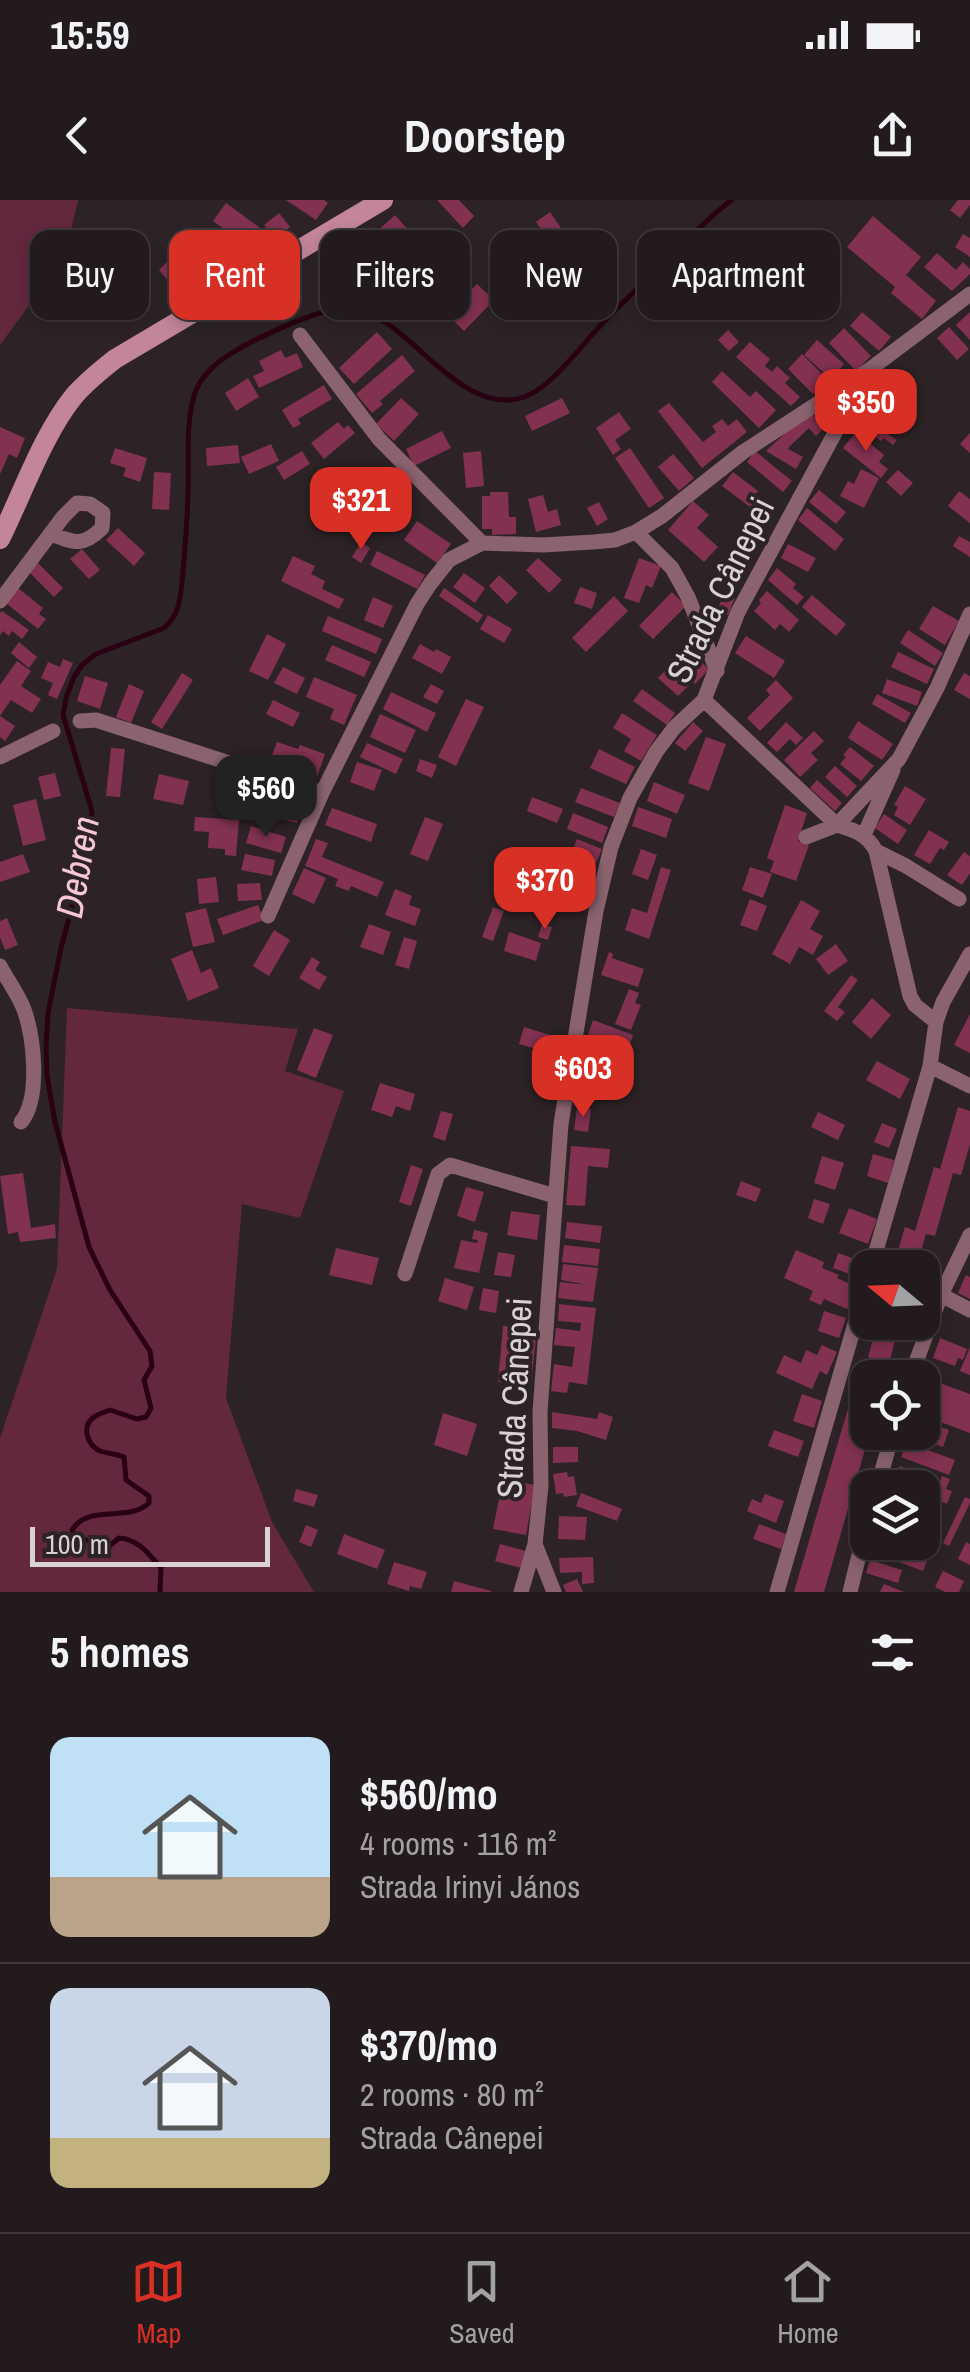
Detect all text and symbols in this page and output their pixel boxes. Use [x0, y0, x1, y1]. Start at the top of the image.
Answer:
text: 15:59 [50, 10, 130, 61]
text: Doorstep [404, 105, 566, 166]
icon: back [50, 108, 105, 163]
icon: share [865, 108, 920, 163]
chip: Buy [30, 230, 149, 320]
chip: Rent [169, 230, 300, 320]
chip: Filters [320, 230, 470, 320]
chip: New [490, 230, 617, 320]
chip: Apartment [637, 230, 840, 320]
pin: $350 [807, 369, 925, 454]
text: $350 [837, 380, 895, 423]
pin: $321 [302, 467, 420, 552]
text: $321 [332, 478, 390, 521]
street label: Strada Cânepei [655, 489, 785, 691]
pin: $560 [207, 755, 325, 840]
text: $560 [237, 766, 295, 809]
water label: Debren [43, 812, 111, 922]
pin: $370 [486, 847, 604, 932]
text: $370 [516, 858, 574, 901]
pin: $603 [524, 1035, 642, 1120]
text: $603 [554, 1046, 612, 1089]
north arrow [850, 1250, 940, 1340]
map controls [850, 1250, 940, 1560]
street label: Strada Cânepei [485, 1296, 543, 1500]
button: locate [850, 1360, 940, 1450]
button: layers [850, 1470, 940, 1560]
scale bar [30, 1522, 270, 1566]
text: 100 m [45, 1525, 109, 1563]
text: 5 homes [50, 1624, 190, 1680]
icon: filters [865, 1625, 920, 1680]
text: $560/mo [360, 1766, 498, 1822]
icon: home [130, 1777, 250, 1897]
text: 4 rooms · 116 m² [360, 1822, 556, 1865]
text: Strada Irinyi János [360, 1865, 580, 1908]
text: $370/mo [360, 2017, 498, 2073]
icon: home [130, 2028, 250, 2148]
text: 2 rooms · 80 m² [360, 2073, 544, 2116]
text: Strada Cânepei [360, 2116, 544, 2159]
tab: Map [131, 2254, 186, 2352]
tab: Saved [449, 2254, 514, 2352]
tab: Home [777, 2254, 839, 2352]

